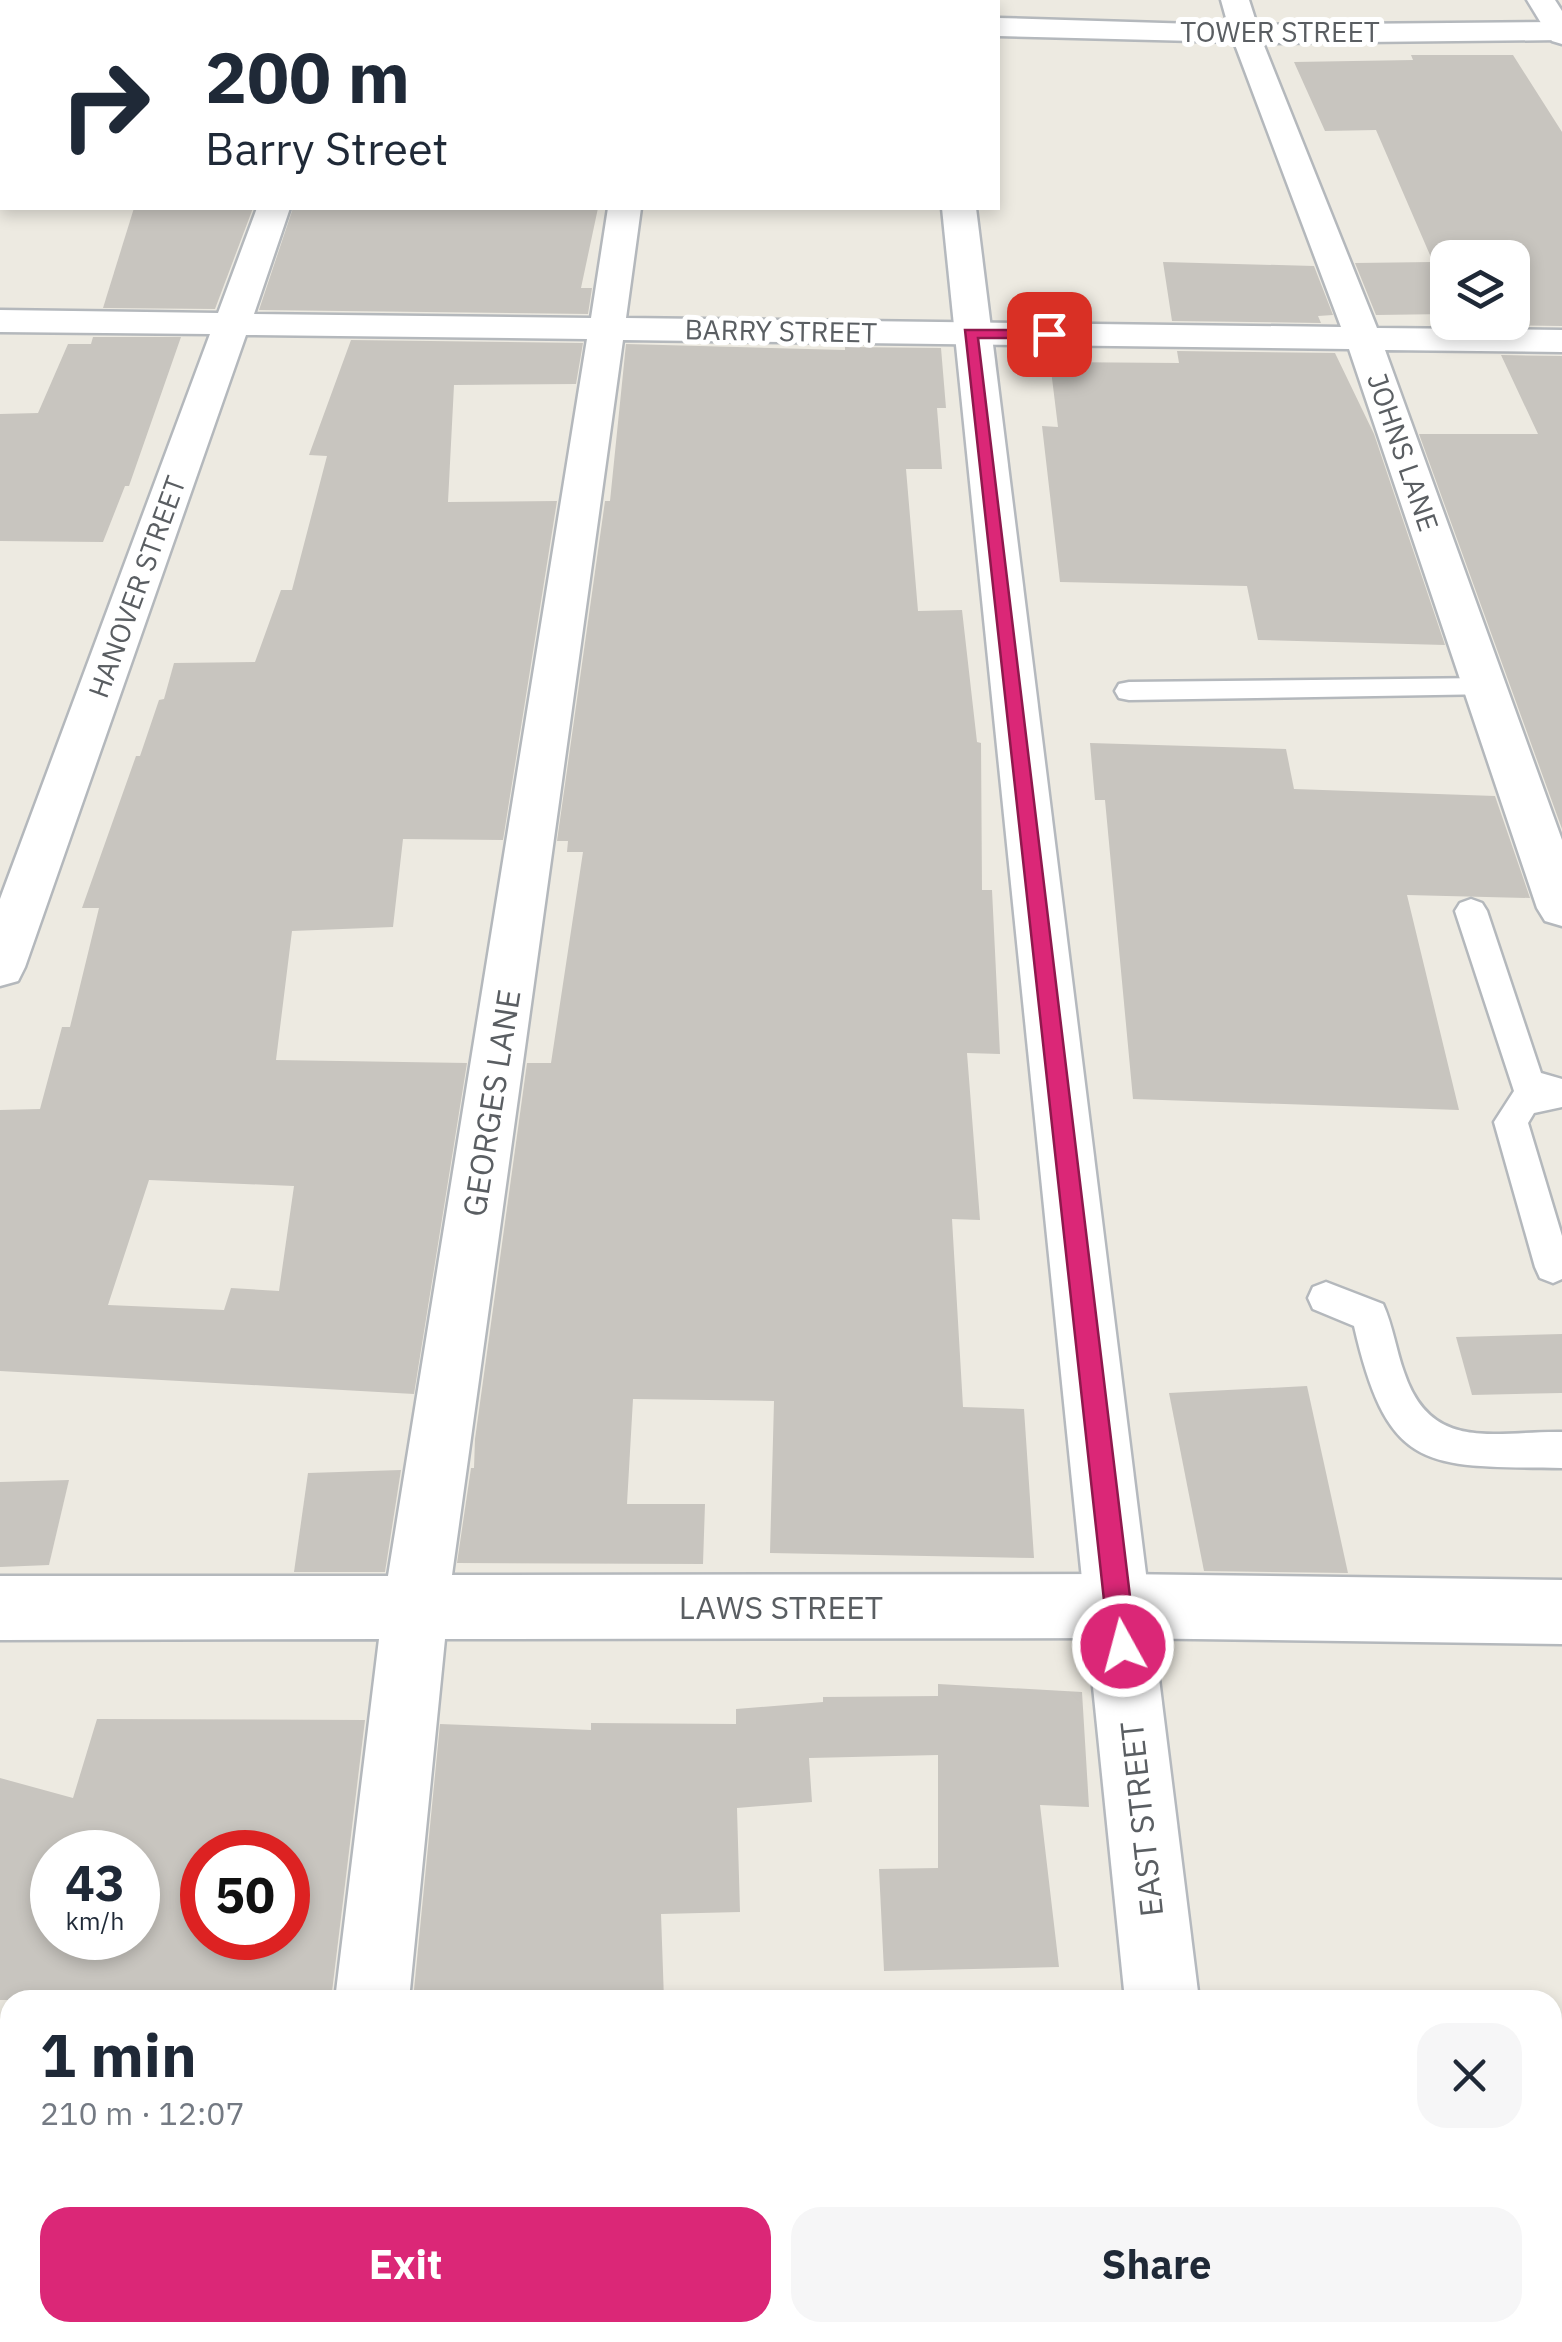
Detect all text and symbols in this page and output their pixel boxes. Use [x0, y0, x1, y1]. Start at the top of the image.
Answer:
street label: TOWER STREET [1180, 13, 1380, 50]
text: 200 m [205, 31, 410, 122]
icon: right [40, 40, 170, 170]
text: Barry Street [205, 119, 448, 177]
map controls [1430, 240, 1530, 340]
button: layers [1430, 240, 1530, 340]
pin [1007, 292, 1092, 377]
icon: arrive [1022, 307, 1077, 362]
street label: BARRY STREET [684, 310, 878, 351]
street label: JOHNS LANE [1359, 368, 1448, 536]
street label: HANOVER STREET [79, 471, 194, 703]
street label: GEORGES LANE [452, 986, 530, 1219]
street label: LAWS STREET [679, 1586, 883, 1628]
position arrow [1071, 1594, 1175, 1698]
street label: EAST STREET [1110, 1720, 1172, 1919]
speed limit sign: 50 [180, 1830, 310, 1960]
text: 43 [65, 1850, 125, 1915]
text: km/h [66, 1904, 124, 1937]
text: 1 min [40, 2015, 197, 2094]
button: close [1417, 2023, 1522, 2128]
text: 210 m · 12:07 [40, 2092, 245, 2134]
button: Exit [40, 2207, 771, 2322]
button: Share [791, 2207, 1522, 2322]

